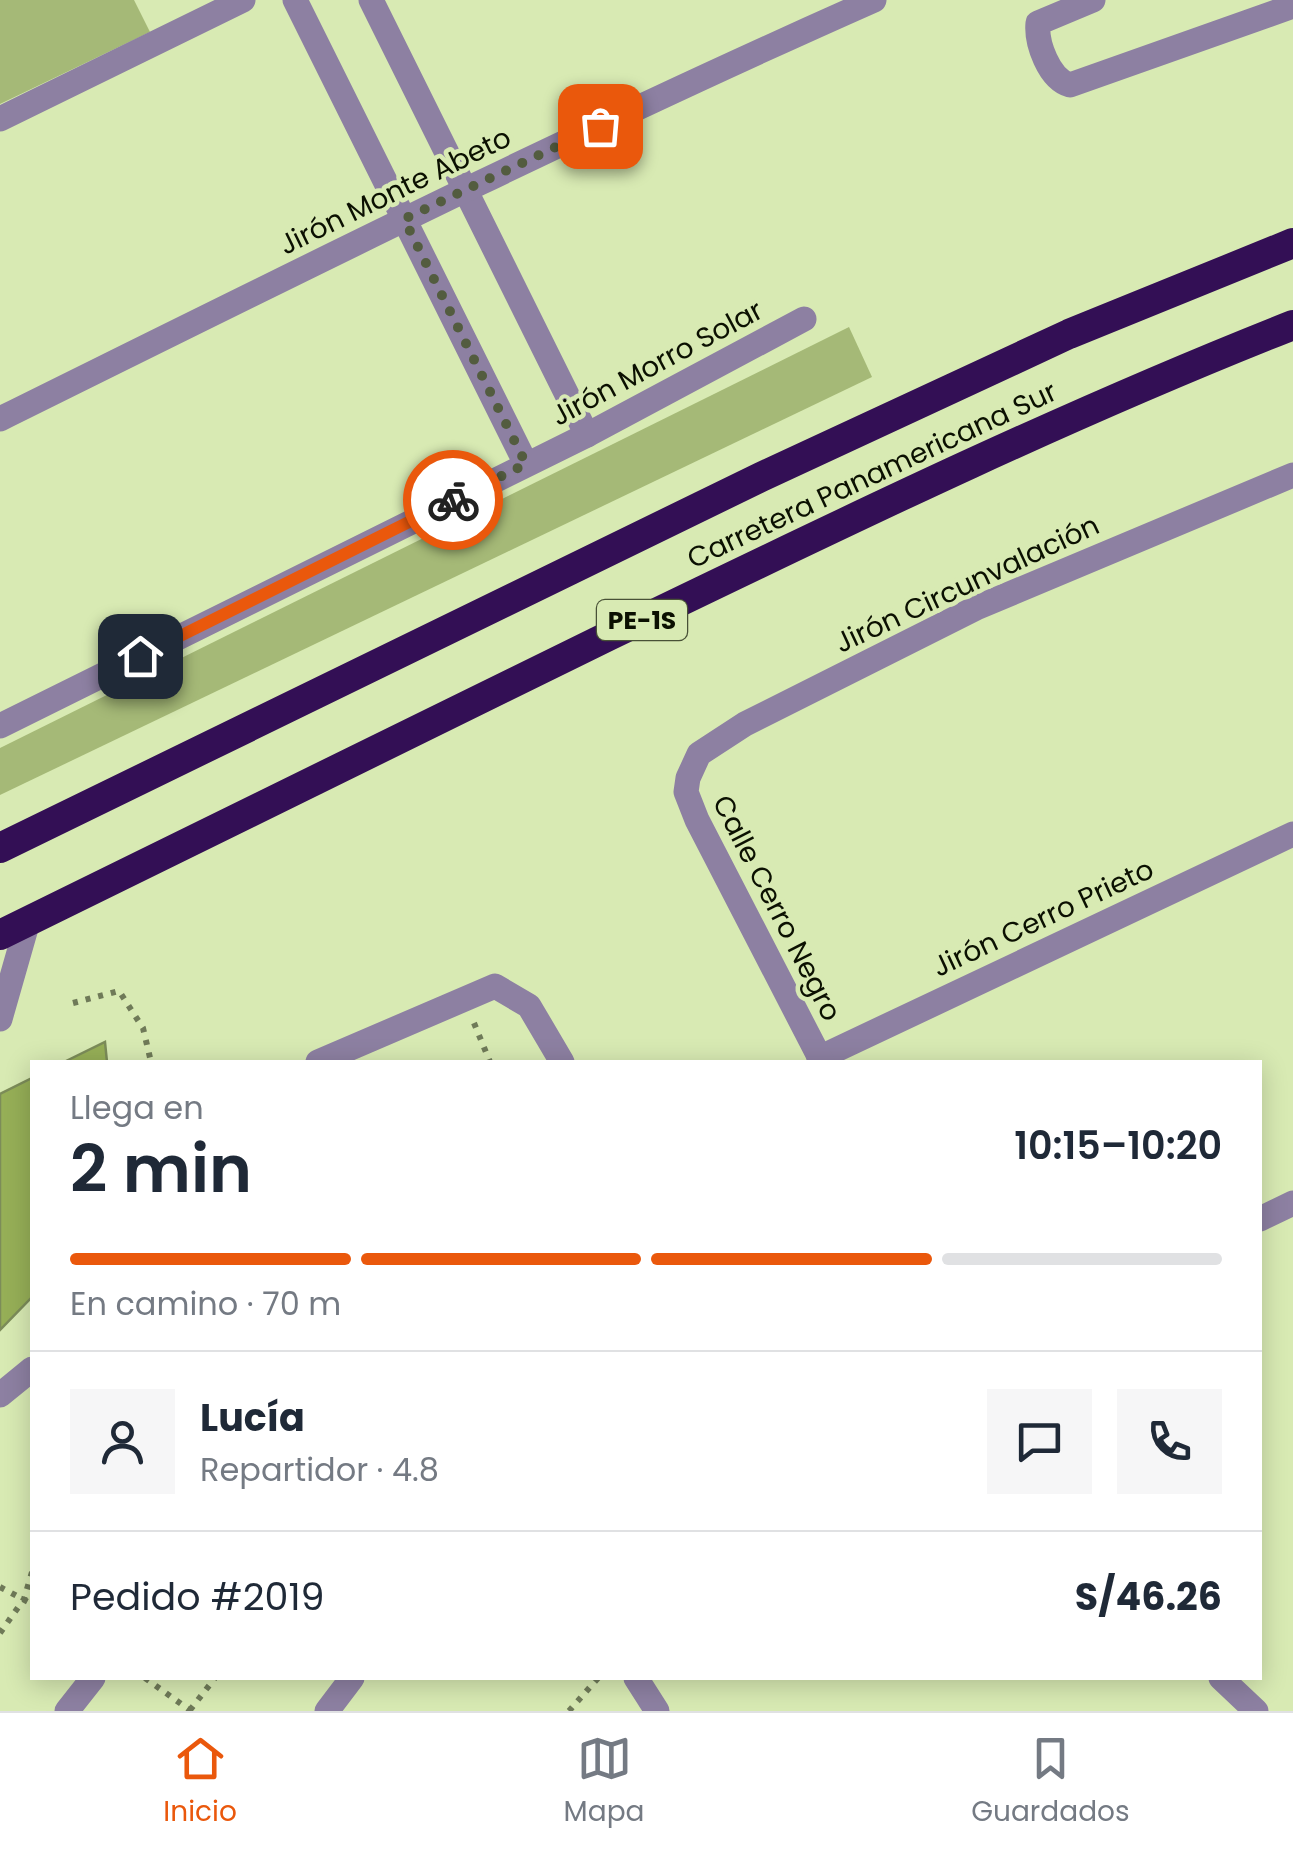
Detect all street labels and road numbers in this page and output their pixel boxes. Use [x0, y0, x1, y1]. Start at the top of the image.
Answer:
street label: Jirón Monte Abeto [272, 118, 518, 264]
street label: Jirón Morro Solar [544, 291, 770, 435]
street label: Carretera Panamericana Sur [681, 372, 1063, 578]
street label: Jirón Circunvalación [828, 506, 1106, 662]
road number: PE-1S [597, 600, 687, 640]
street label: Calle Cerro Negro [703, 788, 851, 1028]
street label: Jirón Cerro Prieto [926, 850, 1160, 986]

